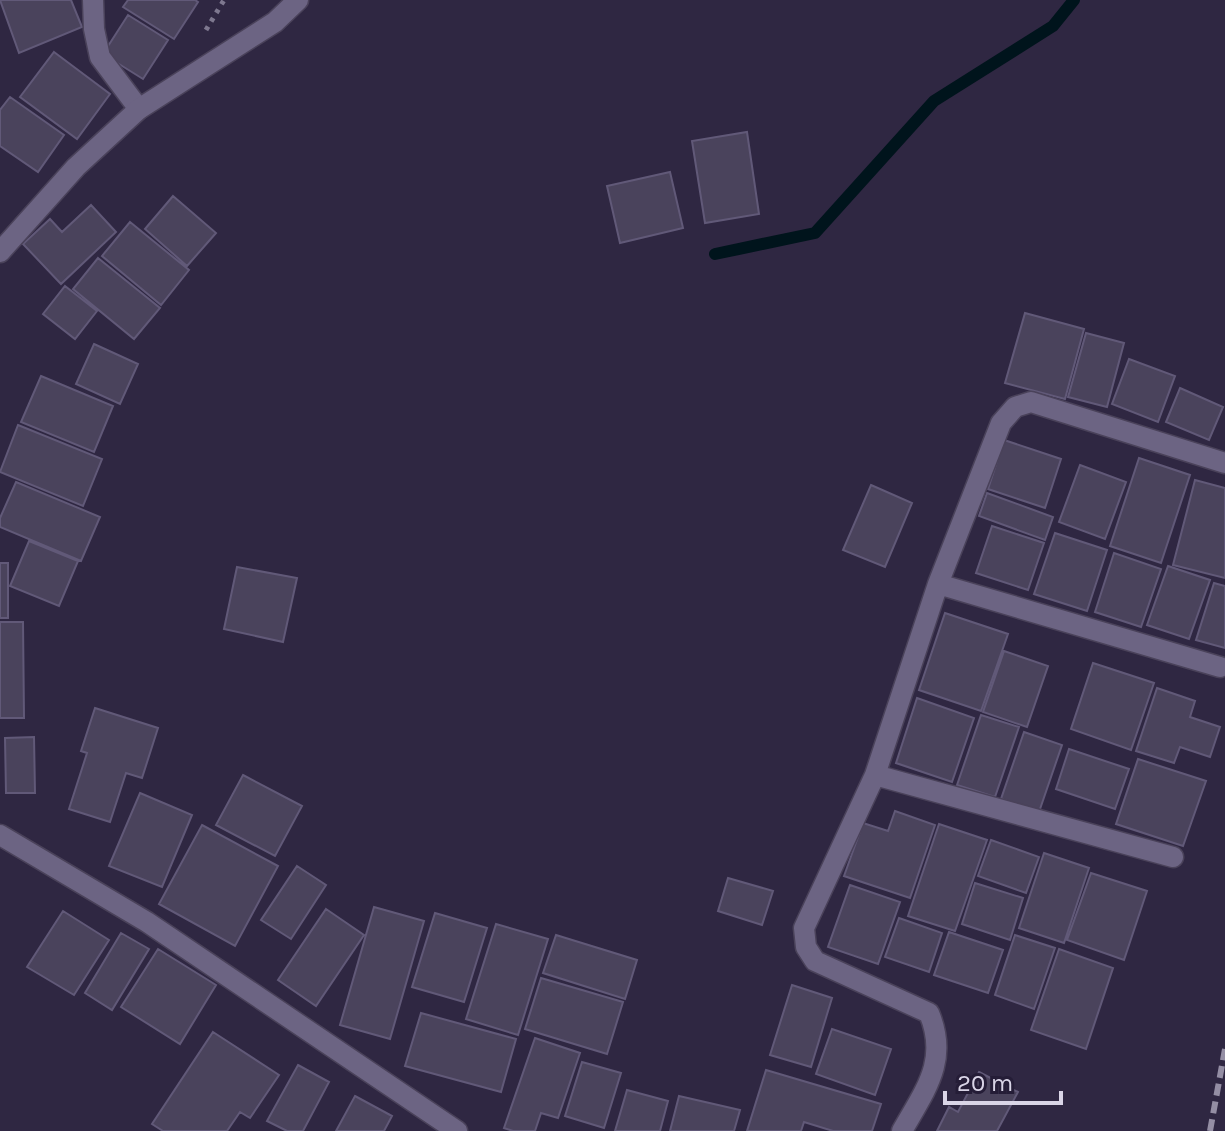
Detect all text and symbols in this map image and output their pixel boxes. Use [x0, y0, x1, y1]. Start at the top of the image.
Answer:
scale bar [945, 1055, 1061, 1105]
text: 20 m [957, 1069, 1013, 1097]

